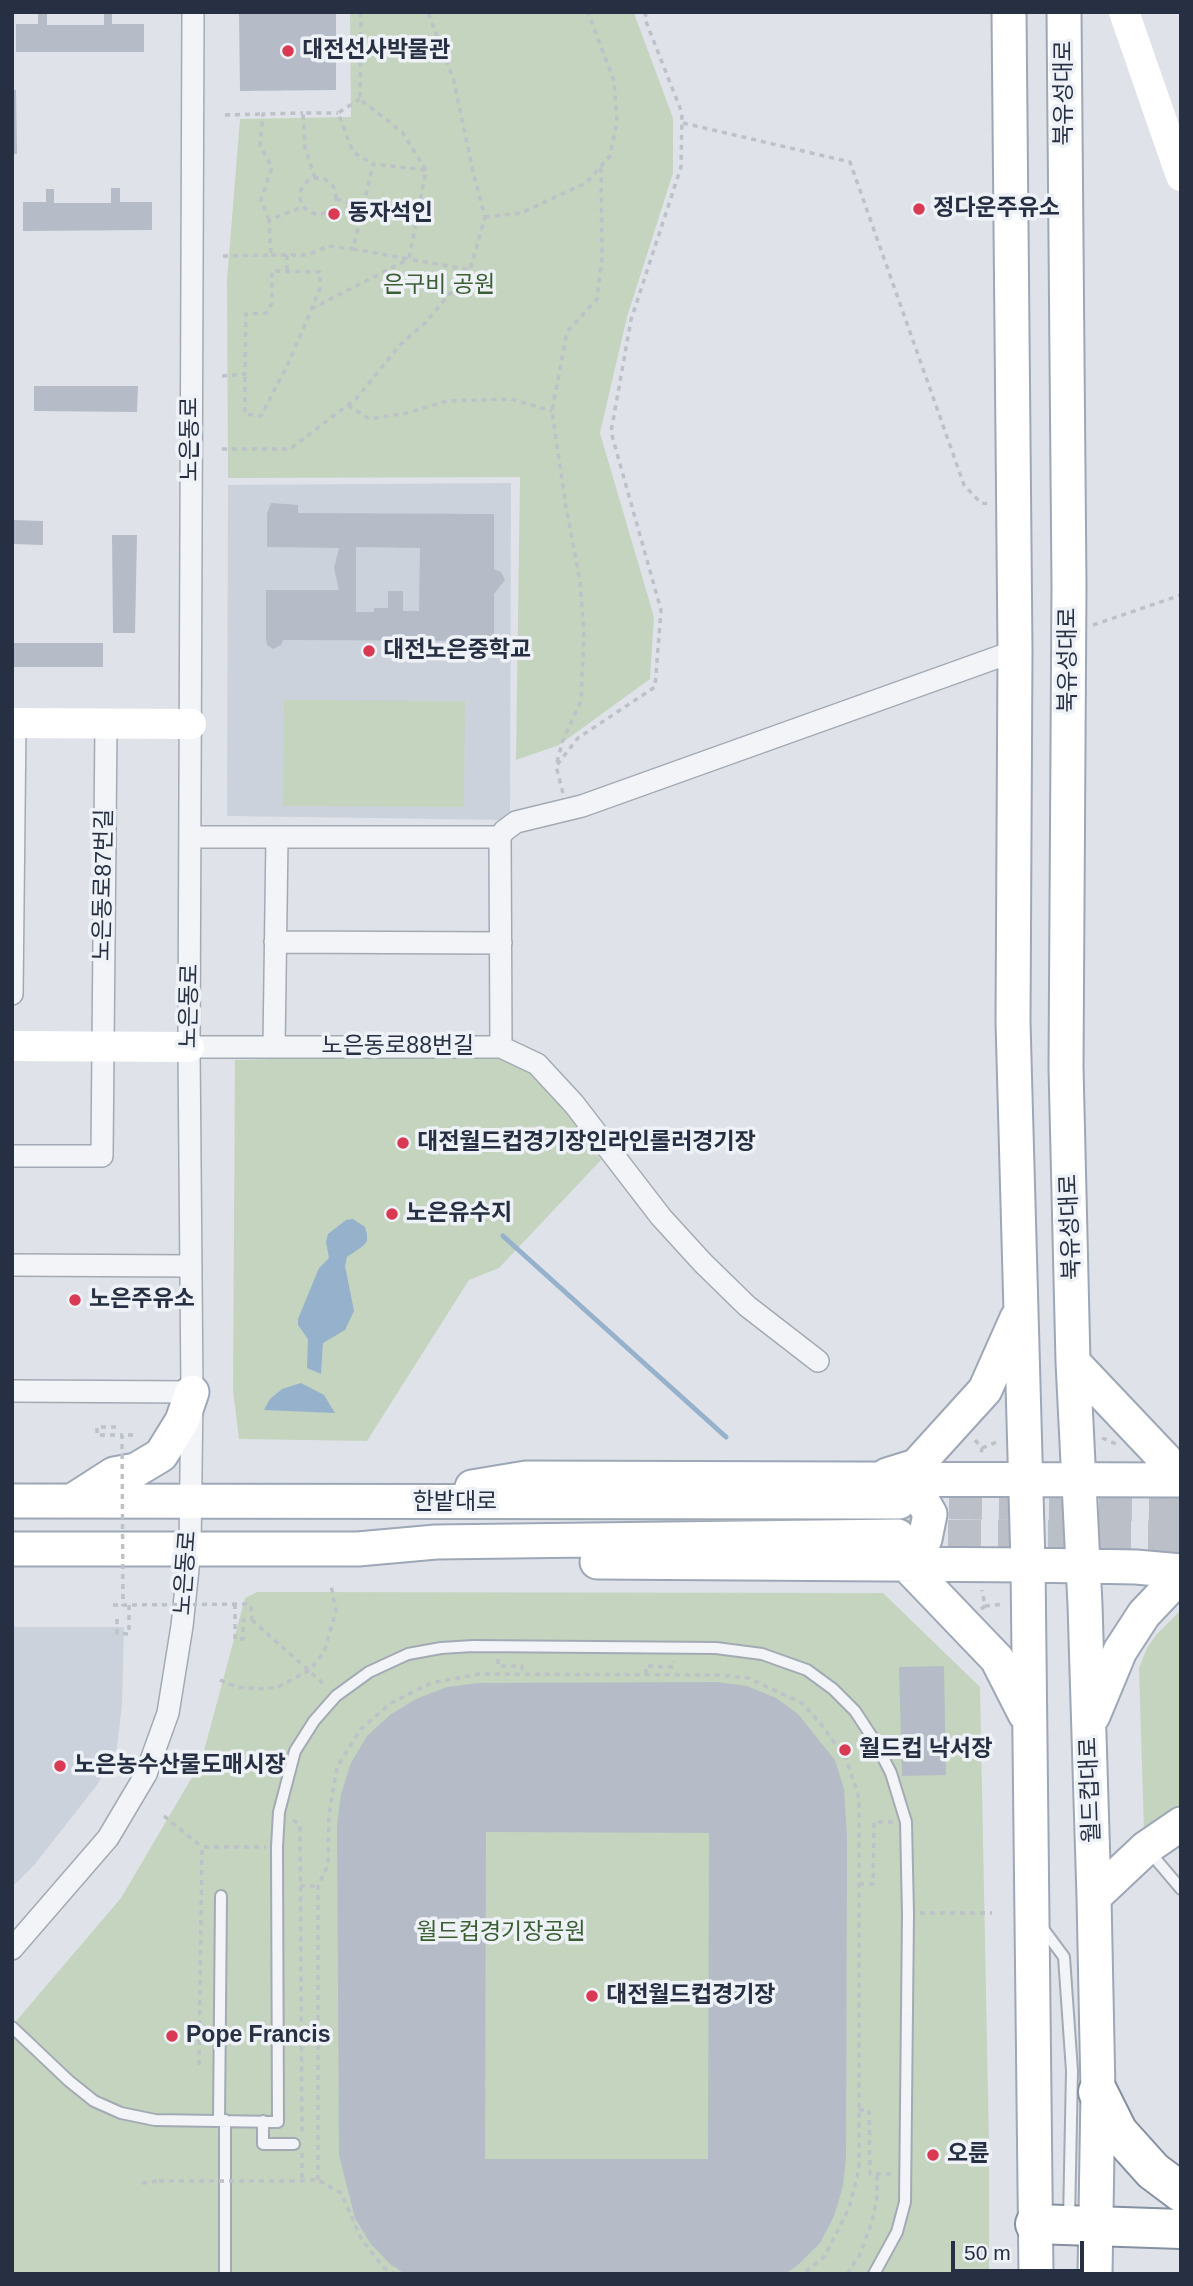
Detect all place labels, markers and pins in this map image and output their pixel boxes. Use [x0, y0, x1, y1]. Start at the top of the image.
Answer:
place label: 대전선사박물관 [302, 37, 450, 65]
marker: 대전선사박물관 [280, 43, 296, 59]
place label: 정다운주유소 [933, 195, 1060, 223]
place label: 동자석인 [348, 200, 433, 228]
marker: 정다운주유소 [911, 201, 927, 217]
marker: 동자석인 [326, 206, 342, 222]
place label: 대전노은중학교 [383, 637, 531, 665]
marker: 대전노은중학교 [361, 643, 377, 659]
place label: 대전월드컵경기장인라인롤러경기장 [417, 1129, 756, 1157]
marker: 대전월드컵경기장인라인롤러경기장 [395, 1135, 411, 1151]
place label: 노은유수지 [406, 1200, 512, 1228]
marker: 노은유수지 [384, 1206, 400, 1222]
place label: 노은주유소 [89, 1286, 195, 1314]
marker: 노은주유소 [67, 1292, 83, 1308]
place label: 월드컵 낙서장 [859, 1736, 992, 1764]
marker: 월드컵 낙서장 [837, 1742, 853, 1758]
place label: 노은농수산물도매시장 [74, 1752, 286, 1780]
marker: 노은농수산물도매시장 [52, 1758, 68, 1774]
place label: 대전월드컵경기장 [606, 1982, 775, 2010]
marker: 대전월드컵경기장 [584, 1988, 600, 2004]
place label: Pope Francis [186, 2022, 330, 2050]
marker: Pope Francis [164, 2028, 180, 2044]
place label: 오륜 [947, 2141, 989, 2169]
marker: 오륜 [925, 2147, 941, 2163]

